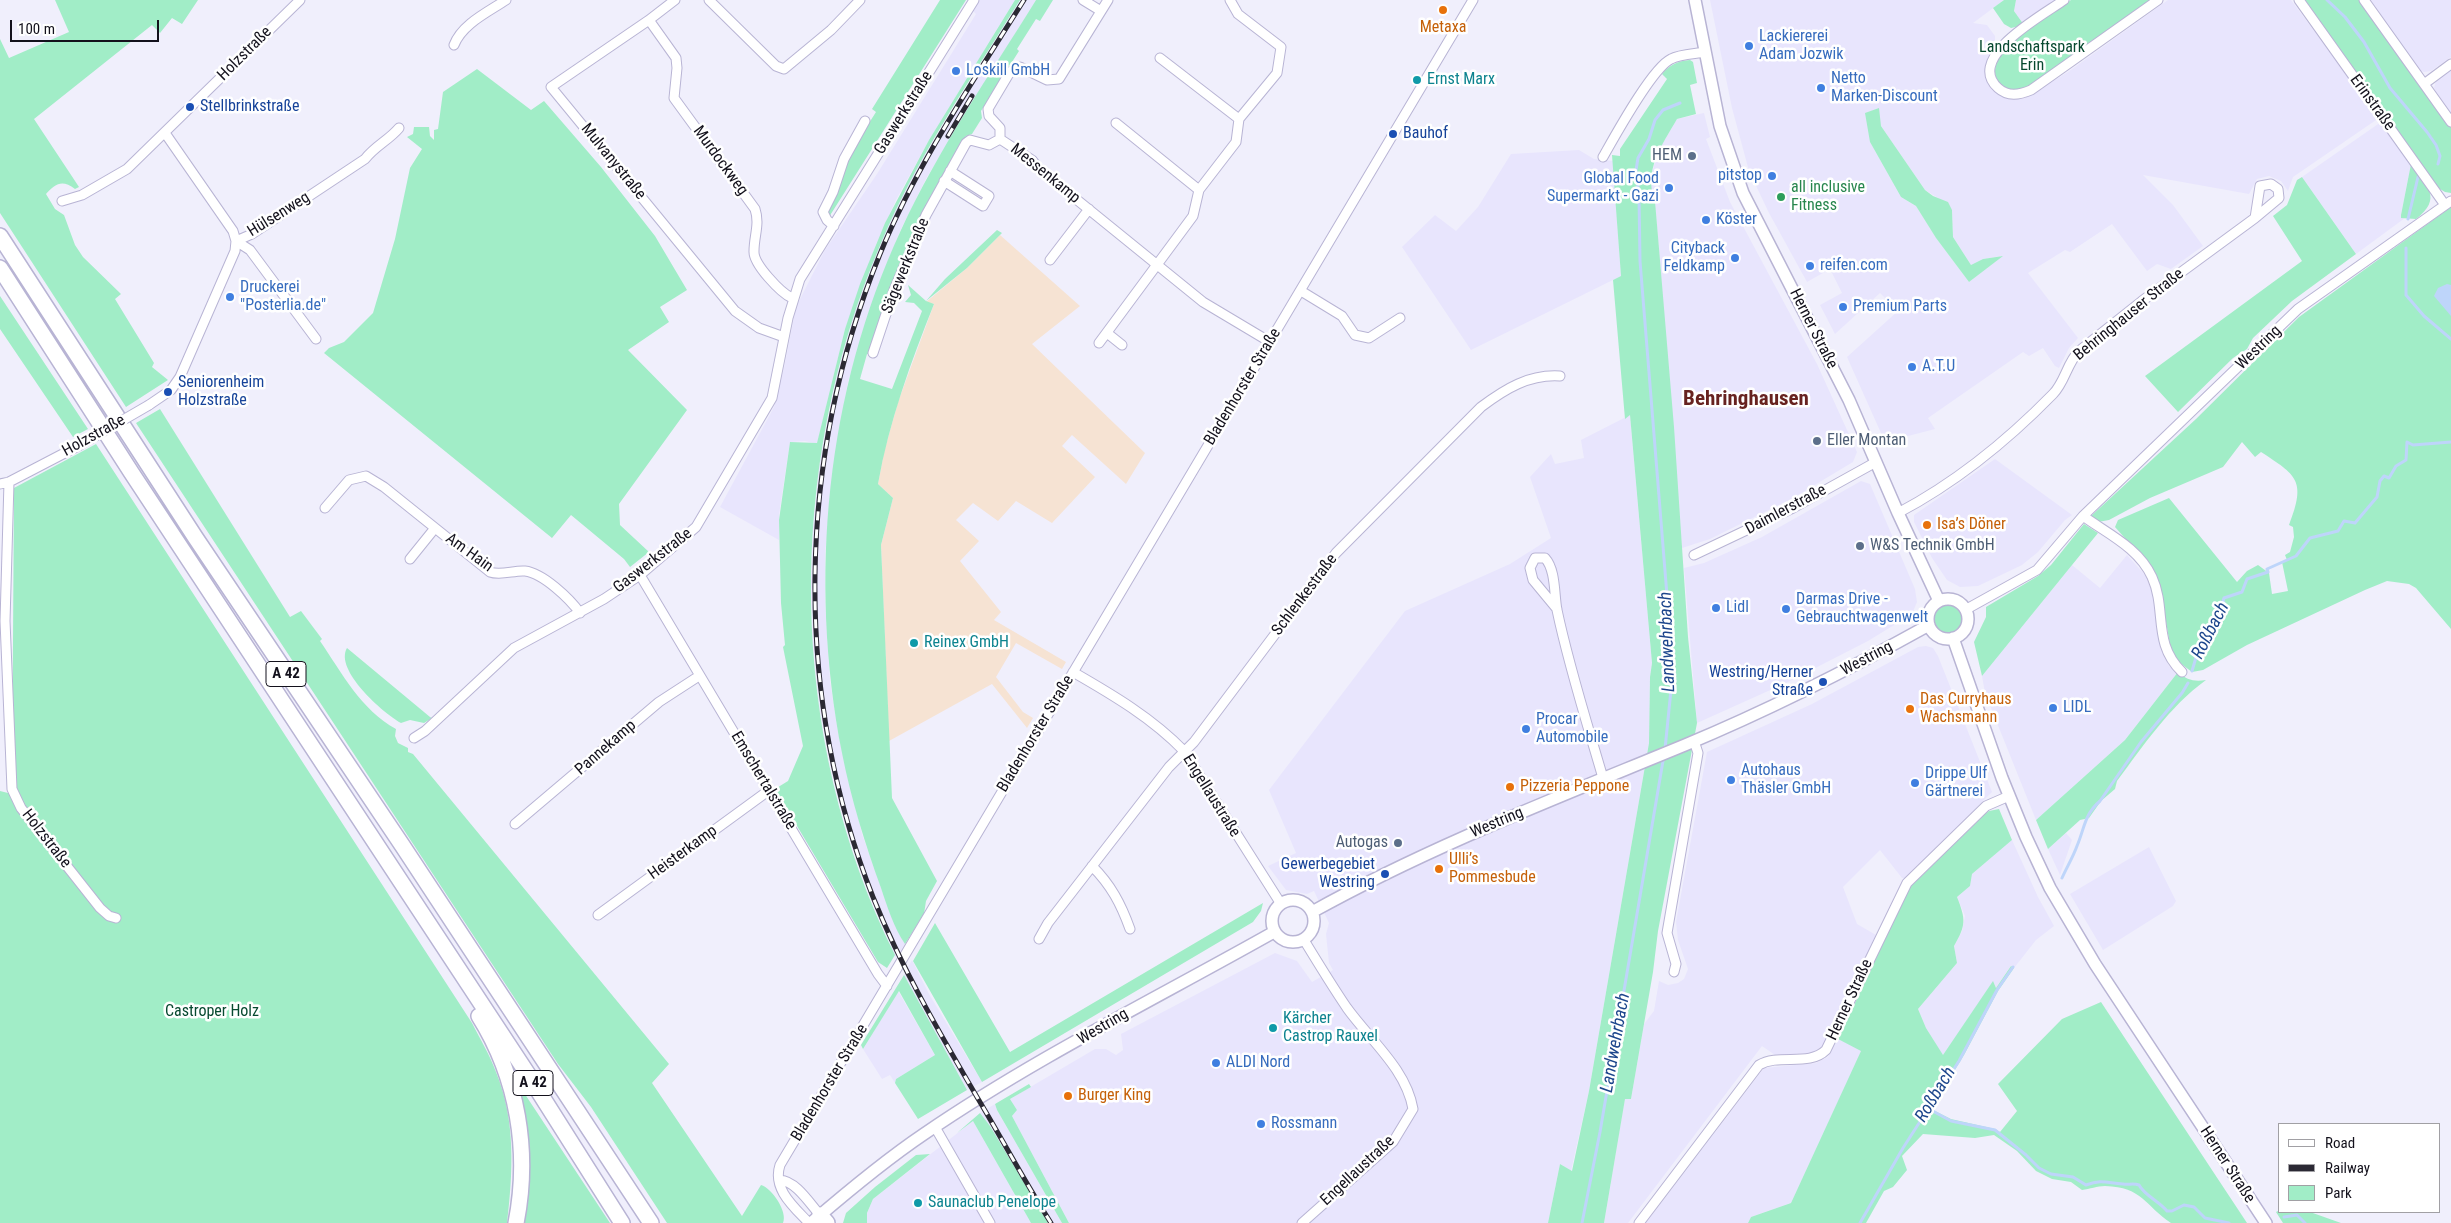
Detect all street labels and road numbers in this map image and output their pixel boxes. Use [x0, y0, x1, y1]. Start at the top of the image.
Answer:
street label: Holzstraße [214, 23, 276, 85]
street label: Gaswerkstraße [871, 68, 937, 158]
street label: Erinstraße [2345, 71, 2399, 135]
street label: Mulvanystraße [576, 120, 650, 204]
street label: Murdockweg [688, 123, 752, 199]
street label: Messenkamp [1006, 140, 1084, 208]
street label: Hülsenweg [244, 188, 314, 242]
street label: Sägewerkstraße [878, 215, 934, 317]
street label: Behringhauser Straße [2070, 265, 2188, 365]
street label: Herner Straße [1785, 286, 1841, 372]
street label: Westring [2232, 322, 2286, 374]
street label: Bladenhorster Straße [1201, 325, 1285, 449]
street label: Holzstraße [59, 411, 129, 461]
street label: Daimlerstraße [1742, 481, 1830, 539]
street label: Gaswerkstraße [610, 524, 696, 598]
street label: Am Hain [442, 529, 496, 577]
street label: Schlenkestraße [1268, 550, 1342, 640]
street label: Westring [1838, 637, 1896, 681]
road number: A 42 [266, 662, 306, 686]
street label: Bladenhorster Straße [994, 672, 1078, 796]
street label: Pannekamp [572, 716, 640, 780]
street label: Emschertalstraße [726, 728, 800, 834]
street label: Engellaustraße [1178, 751, 1244, 841]
street label: Westring [1468, 803, 1526, 843]
street label: Holzstraße [17, 806, 75, 872]
street label: Heisterkamp [645, 822, 721, 884]
street label: Herner Straße [1823, 956, 1877, 1044]
street label: Westring [1074, 1005, 1132, 1049]
street label: Bladenhorster Straße [788, 1021, 872, 1145]
road number: A 42 [513, 1070, 553, 1096]
street label: Herner Straße [2195, 1123, 2259, 1207]
street label: Engellaustraße [1317, 1132, 1399, 1210]

